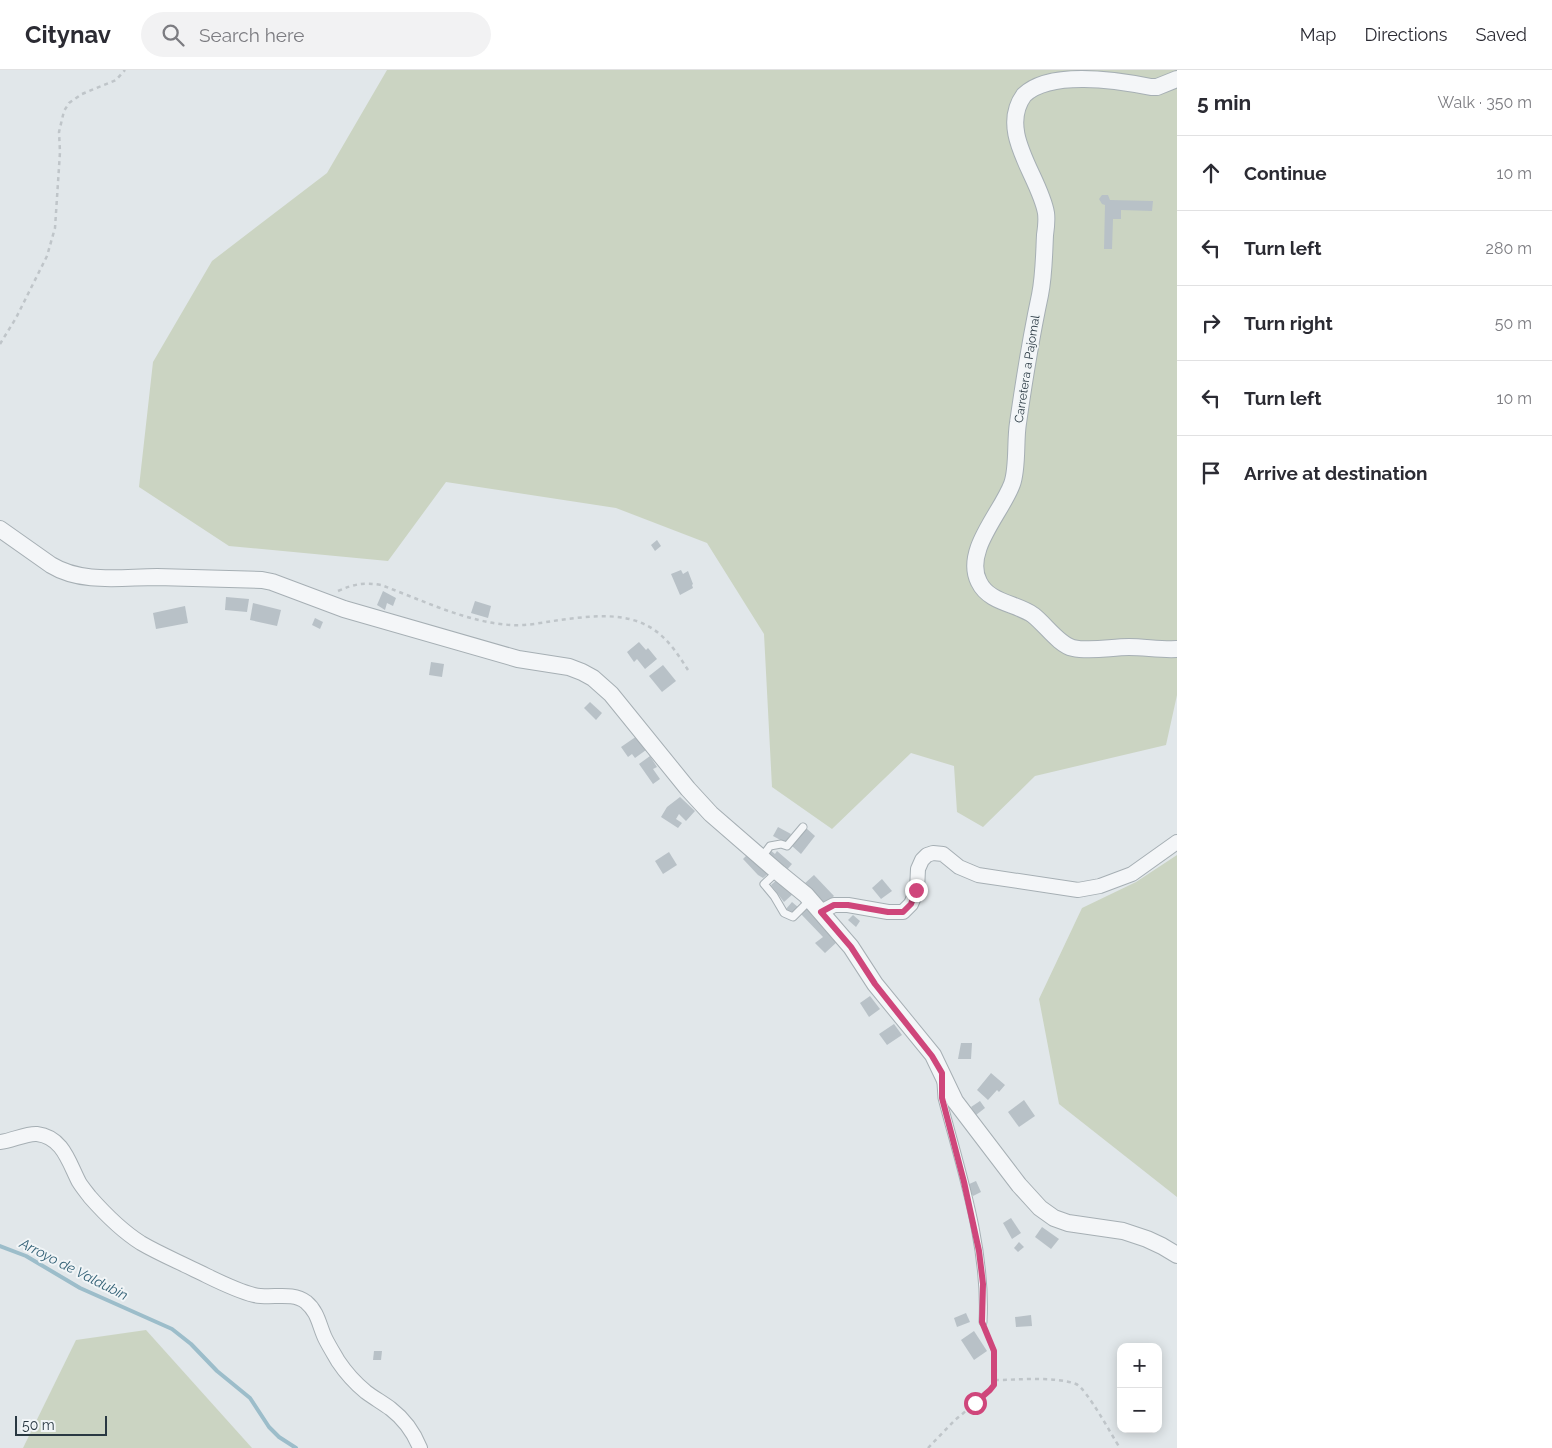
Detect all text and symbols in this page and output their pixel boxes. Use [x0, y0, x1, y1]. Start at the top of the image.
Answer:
search box [141, 12, 491, 57]
text: Citynav [25, 20, 111, 49]
icon: search [159, 21, 187, 49]
text: Search here [199, 24, 304, 46]
text: Map [1300, 24, 1336, 45]
text: Directions [1364, 24, 1448, 45]
text: Saved [1476, 24, 1527, 45]
text: 5 min [1197, 90, 1251, 115]
text: Walk · 350 m [1438, 93, 1532, 112]
icon: ahead [1197, 159, 1225, 187]
text: Continue [1244, 162, 1327, 184]
text: 10 m [1497, 164, 1532, 183]
icon: left [1197, 234, 1225, 262]
text: Turn left [1244, 237, 1321, 259]
text: 280 m [1486, 239, 1532, 258]
icon: right [1197, 309, 1225, 337]
text: Turn right [1244, 312, 1333, 334]
street label: Carretera a Pajomal [1012, 313, 1043, 424]
text: 50 m [1495, 314, 1532, 333]
icon: left [1197, 384, 1225, 412]
text: Turn left [1244, 387, 1321, 409]
text: 10 m [1497, 389, 1532, 408]
icon: arrive [1197, 459, 1225, 487]
text: Arrive at destination [1244, 462, 1428, 484]
route end [905, 879, 928, 902]
water label: Arroyo de Valdubin [16, 1234, 131, 1303]
map controls [1117, 1343, 1162, 1433]
button: + [1117, 1343, 1162, 1388]
button: − [1117, 1388, 1162, 1433]
route start [964, 1392, 987, 1415]
scale bar [15, 1413, 108, 1436]
text: 50 m [22, 1417, 55, 1433]

